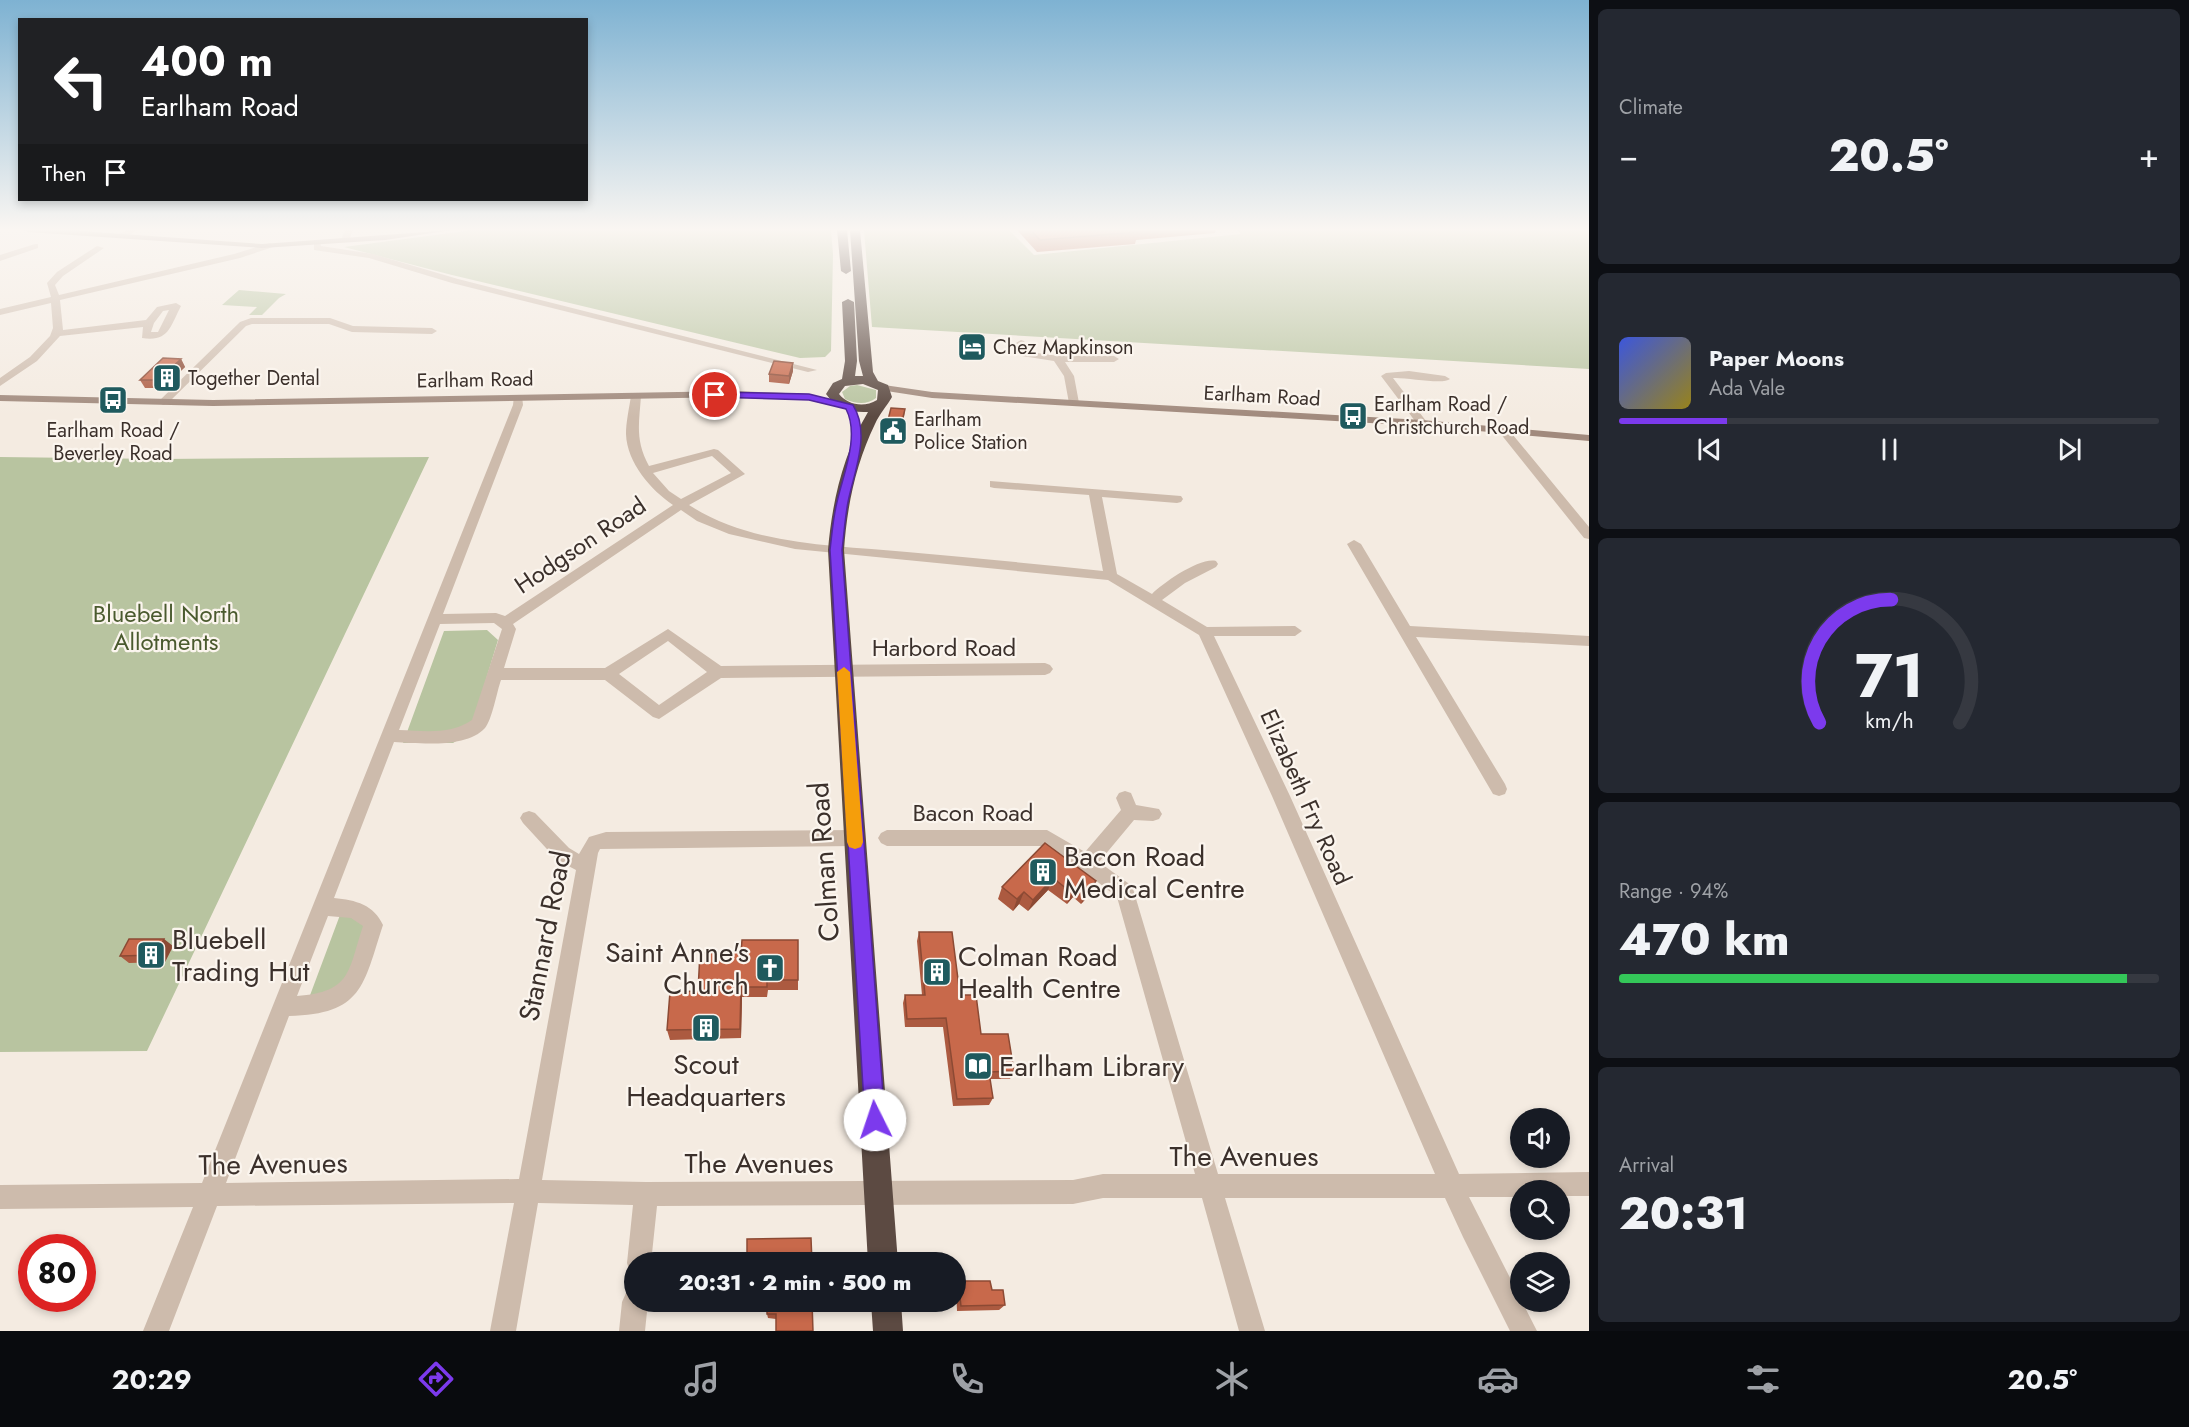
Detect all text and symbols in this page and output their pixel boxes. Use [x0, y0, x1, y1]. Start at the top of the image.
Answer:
text: 400 m [141, 31, 273, 92]
icon: left [42, 42, 120, 120]
text: Earlham Road [141, 87, 299, 126]
text: Climate [1619, 93, 1683, 122]
text: 20.5° [1829, 123, 1949, 188]
text: − [1619, 132, 1638, 179]
text: + [2139, 132, 2159, 179]
icon: arrive [99, 156, 132, 189]
text: Then [42, 157, 87, 189]
hotel icon: Chez Mapkinson [956, 331, 988, 363]
place label: Chez Mapkinson [993, 333, 1134, 362]
text: Paper Moons [1709, 342, 1844, 374]
building icon: Together Dental [151, 362, 183, 394]
place label: Together Dental [188, 364, 320, 393]
street label: Earlham Road [416, 364, 534, 396]
pin [689, 369, 740, 420]
text: Ada Vale [1709, 374, 1785, 403]
icon: arrive [698, 378, 731, 411]
street label: Earlham Road [1203, 378, 1321, 414]
bus stop icon: Earlham Road / Beverley Road [97, 384, 129, 416]
place label: Earlham Road / Christchurch Road [1374, 390, 1529, 442]
bus stop icon: Earlham Road / Christchurch Road [1337, 400, 1369, 432]
place label: Earlham Police Station [914, 405, 1028, 457]
public building icon: Earlham Police Station [877, 415, 909, 447]
place label: Earlham Road / Beverley Road [46, 416, 180, 468]
icon: previous [1693, 433, 1726, 466]
icon: pause [1873, 433, 1906, 466]
icon: next [2053, 433, 2086, 466]
street label: Hodgson Road [507, 488, 653, 602]
park label: Bluebell North Allotments [93, 596, 239, 659]
street label: Harbord Road [872, 630, 1016, 665]
text: 71 [1854, 630, 1924, 720]
street label: Elizabeth Fry Road [1252, 703, 1360, 891]
text: km/h [1865, 705, 1913, 736]
street label: Colman Road [798, 781, 850, 943]
street label: Bacon Road [912, 795, 1034, 830]
place label: Bacon Road Medical Centre [1064, 836, 1245, 909]
street label: Stannard Road [508, 847, 582, 1025]
building icon: Bacon Road Medical Centre [1027, 856, 1059, 888]
text: Range · 94% [1619, 877, 1728, 906]
text: 470 km [1619, 907, 1790, 972]
place label: Bluebell Trading Hut [172, 919, 310, 992]
place label: Saint Anne's Church [605, 932, 749, 1005]
place label: Colman Road Health Centre [958, 936, 1121, 1009]
building icon: Bluebell Trading Hut [135, 939, 167, 971]
church icon: Saint Anne's Church [754, 952, 786, 984]
building icon: Colman Road Health Centre [921, 956, 953, 988]
building icon: Scout Headquarters [690, 1012, 722, 1044]
place label: Scout Headquarters [626, 1044, 786, 1117]
place label: Earlham Library [999, 1046, 1185, 1087]
library icon: Earlham Library [962, 1050, 994, 1082]
position arrow [843, 1088, 907, 1152]
map controls [1510, 1108, 1570, 1312]
button: sound [1510, 1108, 1570, 1168]
street label: The Avenues [1169, 1136, 1319, 1177]
street label: The Avenues [198, 1142, 348, 1186]
street label: The Avenues [684, 1143, 834, 1184]
text: Arrival [1619, 1151, 1674, 1180]
button: search [1510, 1180, 1570, 1240]
text: 20:31 [1619, 1181, 1748, 1246]
speed limit sign: 80 [18, 1234, 96, 1312]
button: layers [1510, 1252, 1570, 1312]
text: 20:31 · 2 min · 500 m [679, 1266, 911, 1298]
icon: directions [415, 1358, 457, 1400]
icon: music [681, 1358, 723, 1400]
icon: phone [946, 1358, 988, 1400]
icon: climate [1211, 1358, 1253, 1400]
icon: car [1477, 1358, 1519, 1400]
icon: filters [1742, 1358, 1784, 1400]
text: 20:29 [112, 1360, 192, 1399]
text: 20.5° [2007, 1360, 2077, 1399]

